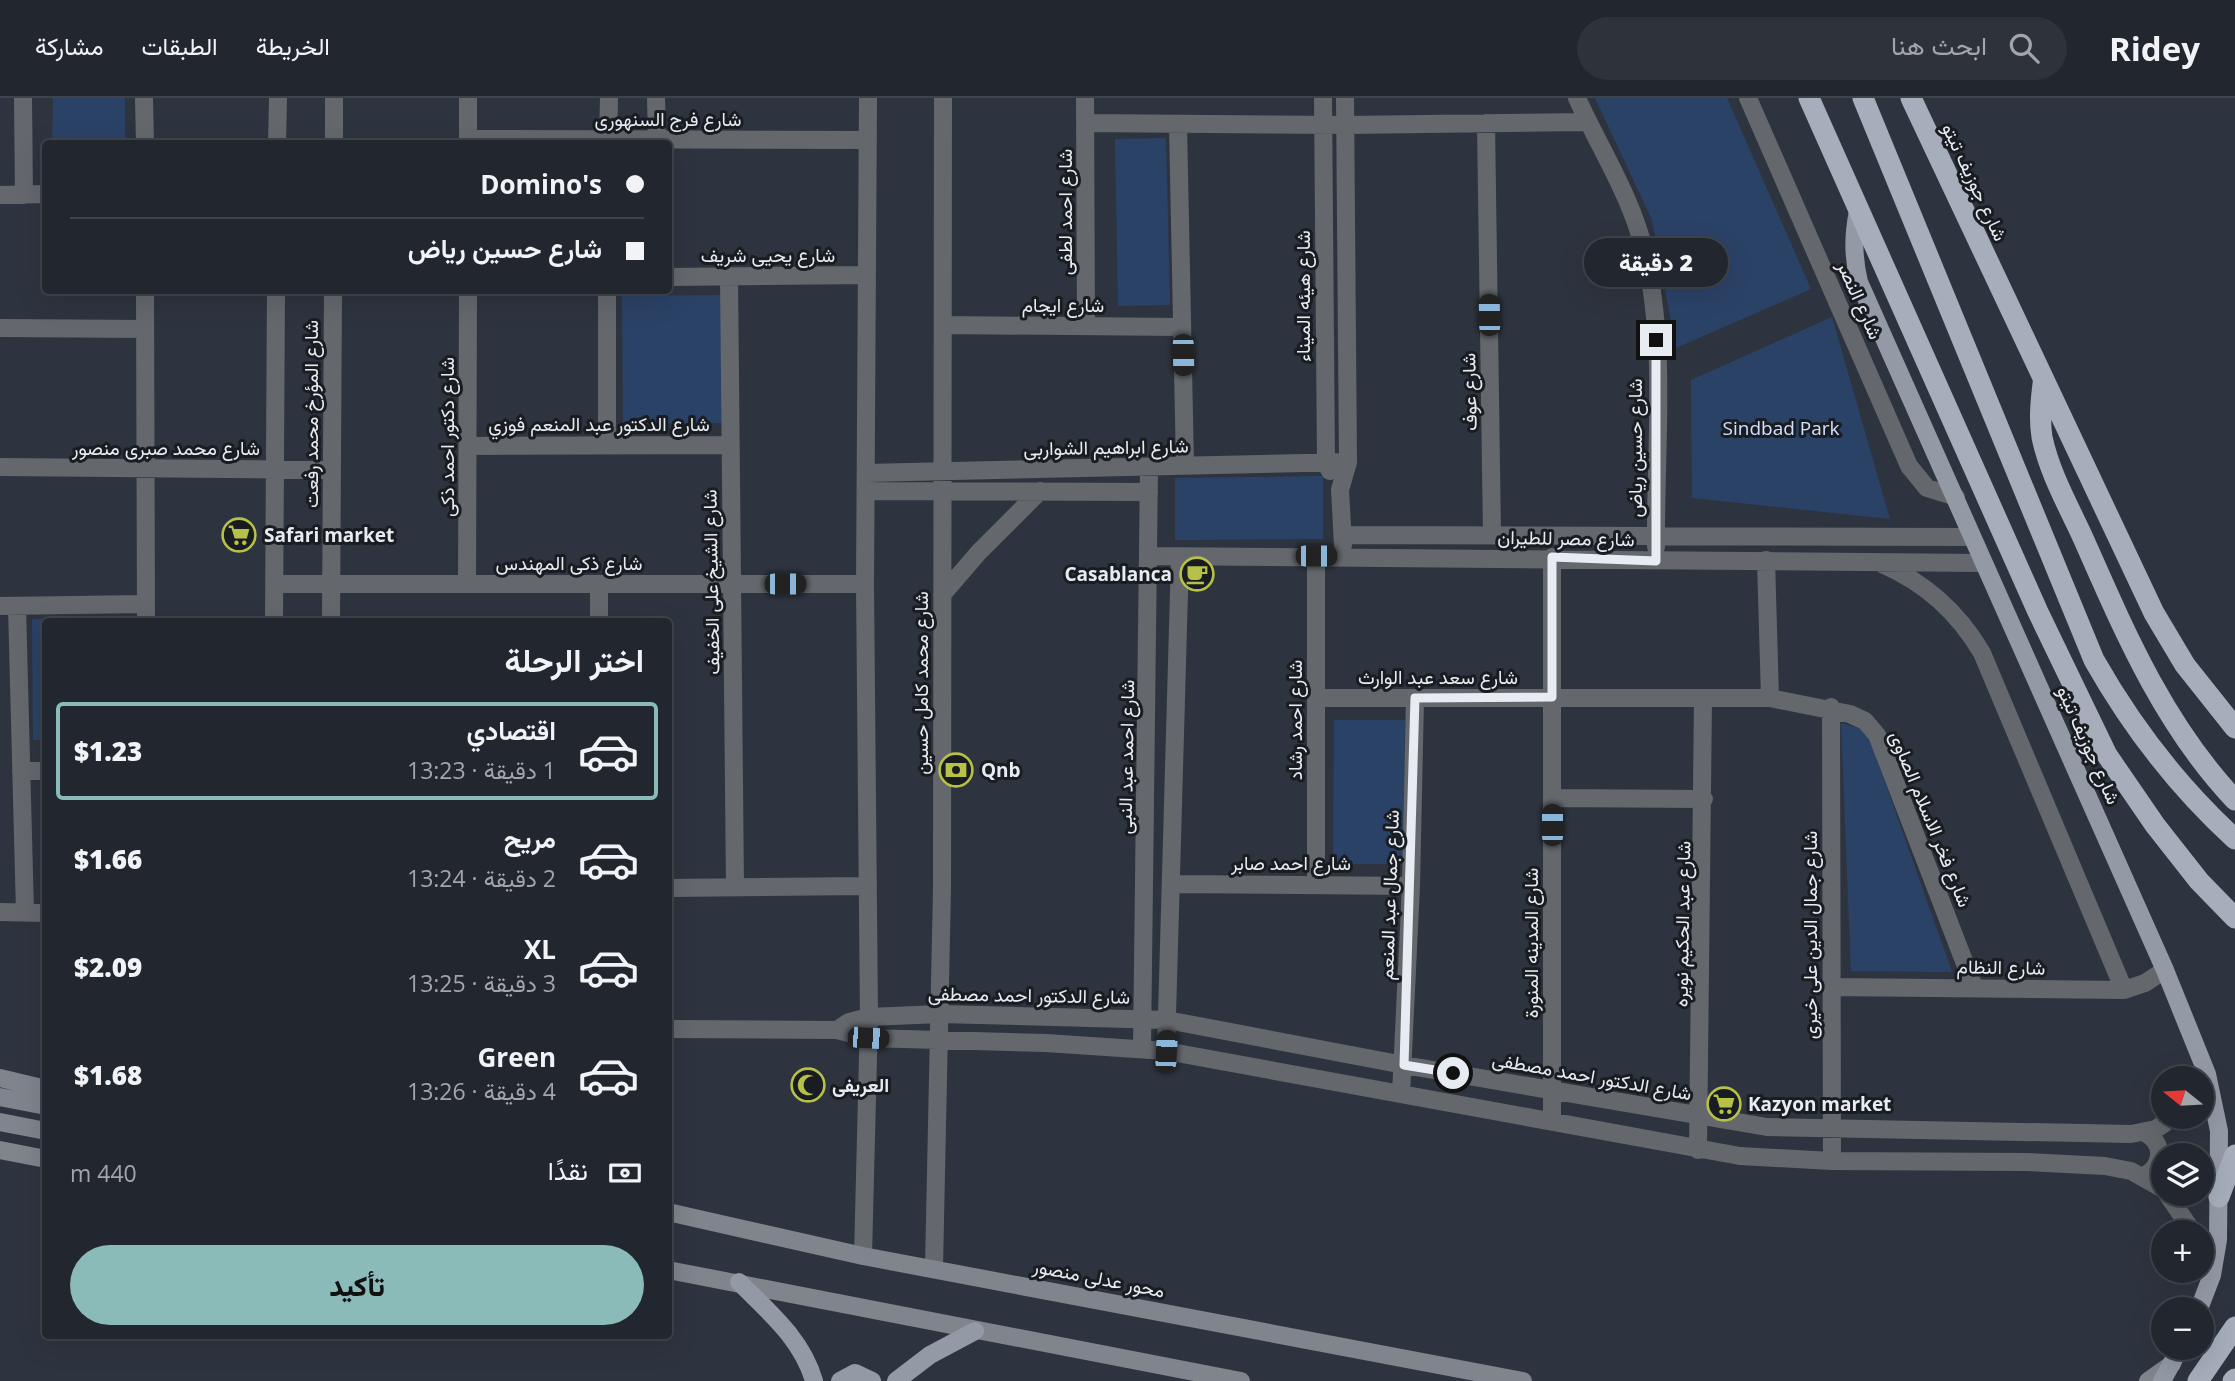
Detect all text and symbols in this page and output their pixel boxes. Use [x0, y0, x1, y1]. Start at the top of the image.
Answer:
search box [1577, 17, 2067, 80]
text: Ridey [2109, 26, 2200, 71]
text: ابحث هنا [1891, 27, 1987, 63]
text: مشاركة [35, 29, 103, 62]
text: الطبقات [141, 29, 218, 62]
text: الخريطة [256, 29, 330, 62]
icon: search [2005, 29, 2043, 67]
street label: شارع فرج السنهورى [595, 106, 741, 132]
street label: شارع جوزيف تيتو [1936, 119, 2014, 245]
street label: شارع احمد لطفى [1052, 149, 1078, 275]
text: Domino's [480, 166, 602, 202]
text: شارع حسين رياض [408, 230, 602, 266]
street label: شارع هيئه الميناء [1290, 230, 1316, 362]
callout: 2 دقيقة [1584, 238, 1728, 288]
street label: شارع يحيى شريف [701, 242, 835, 268]
text: 2 دقيقة [1619, 246, 1693, 278]
street label: شارع النصر [1831, 256, 1889, 343]
street label: شارع ايجام [1022, 292, 1104, 318]
car [1479, 294, 1500, 336]
street label: شارع المؤرخ محمد رفعت [298, 320, 324, 508]
route end [1640, 324, 1672, 356]
car [1173, 334, 1194, 376]
street label: شارع عوف [1455, 353, 1483, 431]
street label: شارع دكتور احمد ذكى [434, 357, 460, 517]
street label: شارع حسين رياض [1622, 378, 1648, 518]
street label: شارع الدكتور عبد المنعم فوزي [488, 411, 710, 440]
park label: Sindbad Park [1723, 415, 1840, 441]
street label: شارع ابراهيم الشواربى [1023, 433, 1189, 461]
street label: شارع محمد صبرى منصور [71, 435, 260, 461]
street label: شارع الشيخ على الخفيف [696, 489, 727, 675]
supermarket icon: Safari market [220, 516, 258, 554]
place label: Safari market [264, 522, 394, 548]
street label: شارع مصر للطيران [1497, 524, 1635, 552]
car [1296, 546, 1338, 567]
street label: شارع ذكى المهندس [496, 550, 642, 576]
cafe icon: Casablanca [1178, 555, 1216, 593]
place label: Casablanca [1064, 561, 1172, 587]
car [765, 574, 807, 595]
street label: شارع محمد كامل حسين [908, 591, 934, 775]
text: اختر الرحلة [504, 638, 644, 681]
street label: شارع احمد رشاد [1282, 660, 1308, 780]
street label: شارع سعد عبد الوارث [1358, 664, 1518, 690]
street label: شارع احمد عبد النبى [1112, 679, 1140, 835]
street label: شارع جوزيف تيتو [2051, 682, 2127, 808]
text: اقتصادي [467, 712, 556, 748]
icon: car [577, 720, 640, 783]
street label: شارع فخر الاسلام الصاوى [1884, 727, 1978, 911]
text: $1.23 [74, 733, 142, 769]
bank icon: Qnb [937, 751, 975, 789]
text: 1 دقيقة · 13:23 [407, 754, 556, 786]
place label: Qnb [981, 757, 1021, 783]
car [1542, 804, 1563, 846]
street label: شارع جمال عبد المنعم [1373, 809, 1405, 981]
text: مريح [504, 820, 556, 856]
icon: car [577, 828, 640, 891]
street label: شارع جمال الدين على خيرى [1797, 831, 1823, 1039]
text: $1.66 [74, 841, 142, 877]
street label: شارع عبد الحكيم نويره [1668, 841, 1696, 1007]
street label: شارع احمد صابر [1230, 850, 1351, 876]
text: 2 دقيقة · 13:24 [407, 862, 556, 894]
street label: شارع المدينه المنورة [1518, 868, 1544, 1018]
text: XL [524, 931, 556, 967]
icon: car [577, 936, 640, 999]
text: $2.09 [74, 949, 142, 985]
street label: شارع النظام [1957, 953, 2045, 981]
text: 3 دقيقة · 13:25 [407, 967, 556, 999]
street label: شارع الدكتور احمد مصطفى [928, 980, 1130, 1010]
car [847, 1026, 890, 1050]
car [1155, 1029, 1178, 1073]
text: Green [478, 1039, 556, 1075]
icon: car [577, 1044, 640, 1107]
street label: شارع الدكتور احمد مصطفى [1490, 1046, 1694, 1106]
text: $1.68 [74, 1057, 142, 1093]
route start [1437, 1057, 1469, 1089]
mosque icon: العريفى [789, 1066, 827, 1104]
north arrow [2151, 1066, 2214, 1129]
map controls [2151, 1066, 2214, 1360]
place label: العريفى [832, 1072, 889, 1098]
text: 4 دقيقة · 13:26 [407, 1075, 556, 1107]
supermarket icon: Kazyon market [1705, 1085, 1743, 1123]
place label: Kazyon market [1748, 1091, 1891, 1117]
button: layers [2151, 1143, 2214, 1206]
text: نقدًا [548, 1152, 588, 1188]
icon: cash [606, 1154, 644, 1192]
text: 440 m [70, 1157, 137, 1189]
button: + [2151, 1220, 2214, 1283]
button: تأكيد [70, 1245, 644, 1325]
street label: محور عدلى منصور [1030, 1252, 1167, 1304]
button: − [2151, 1297, 2214, 1360]

